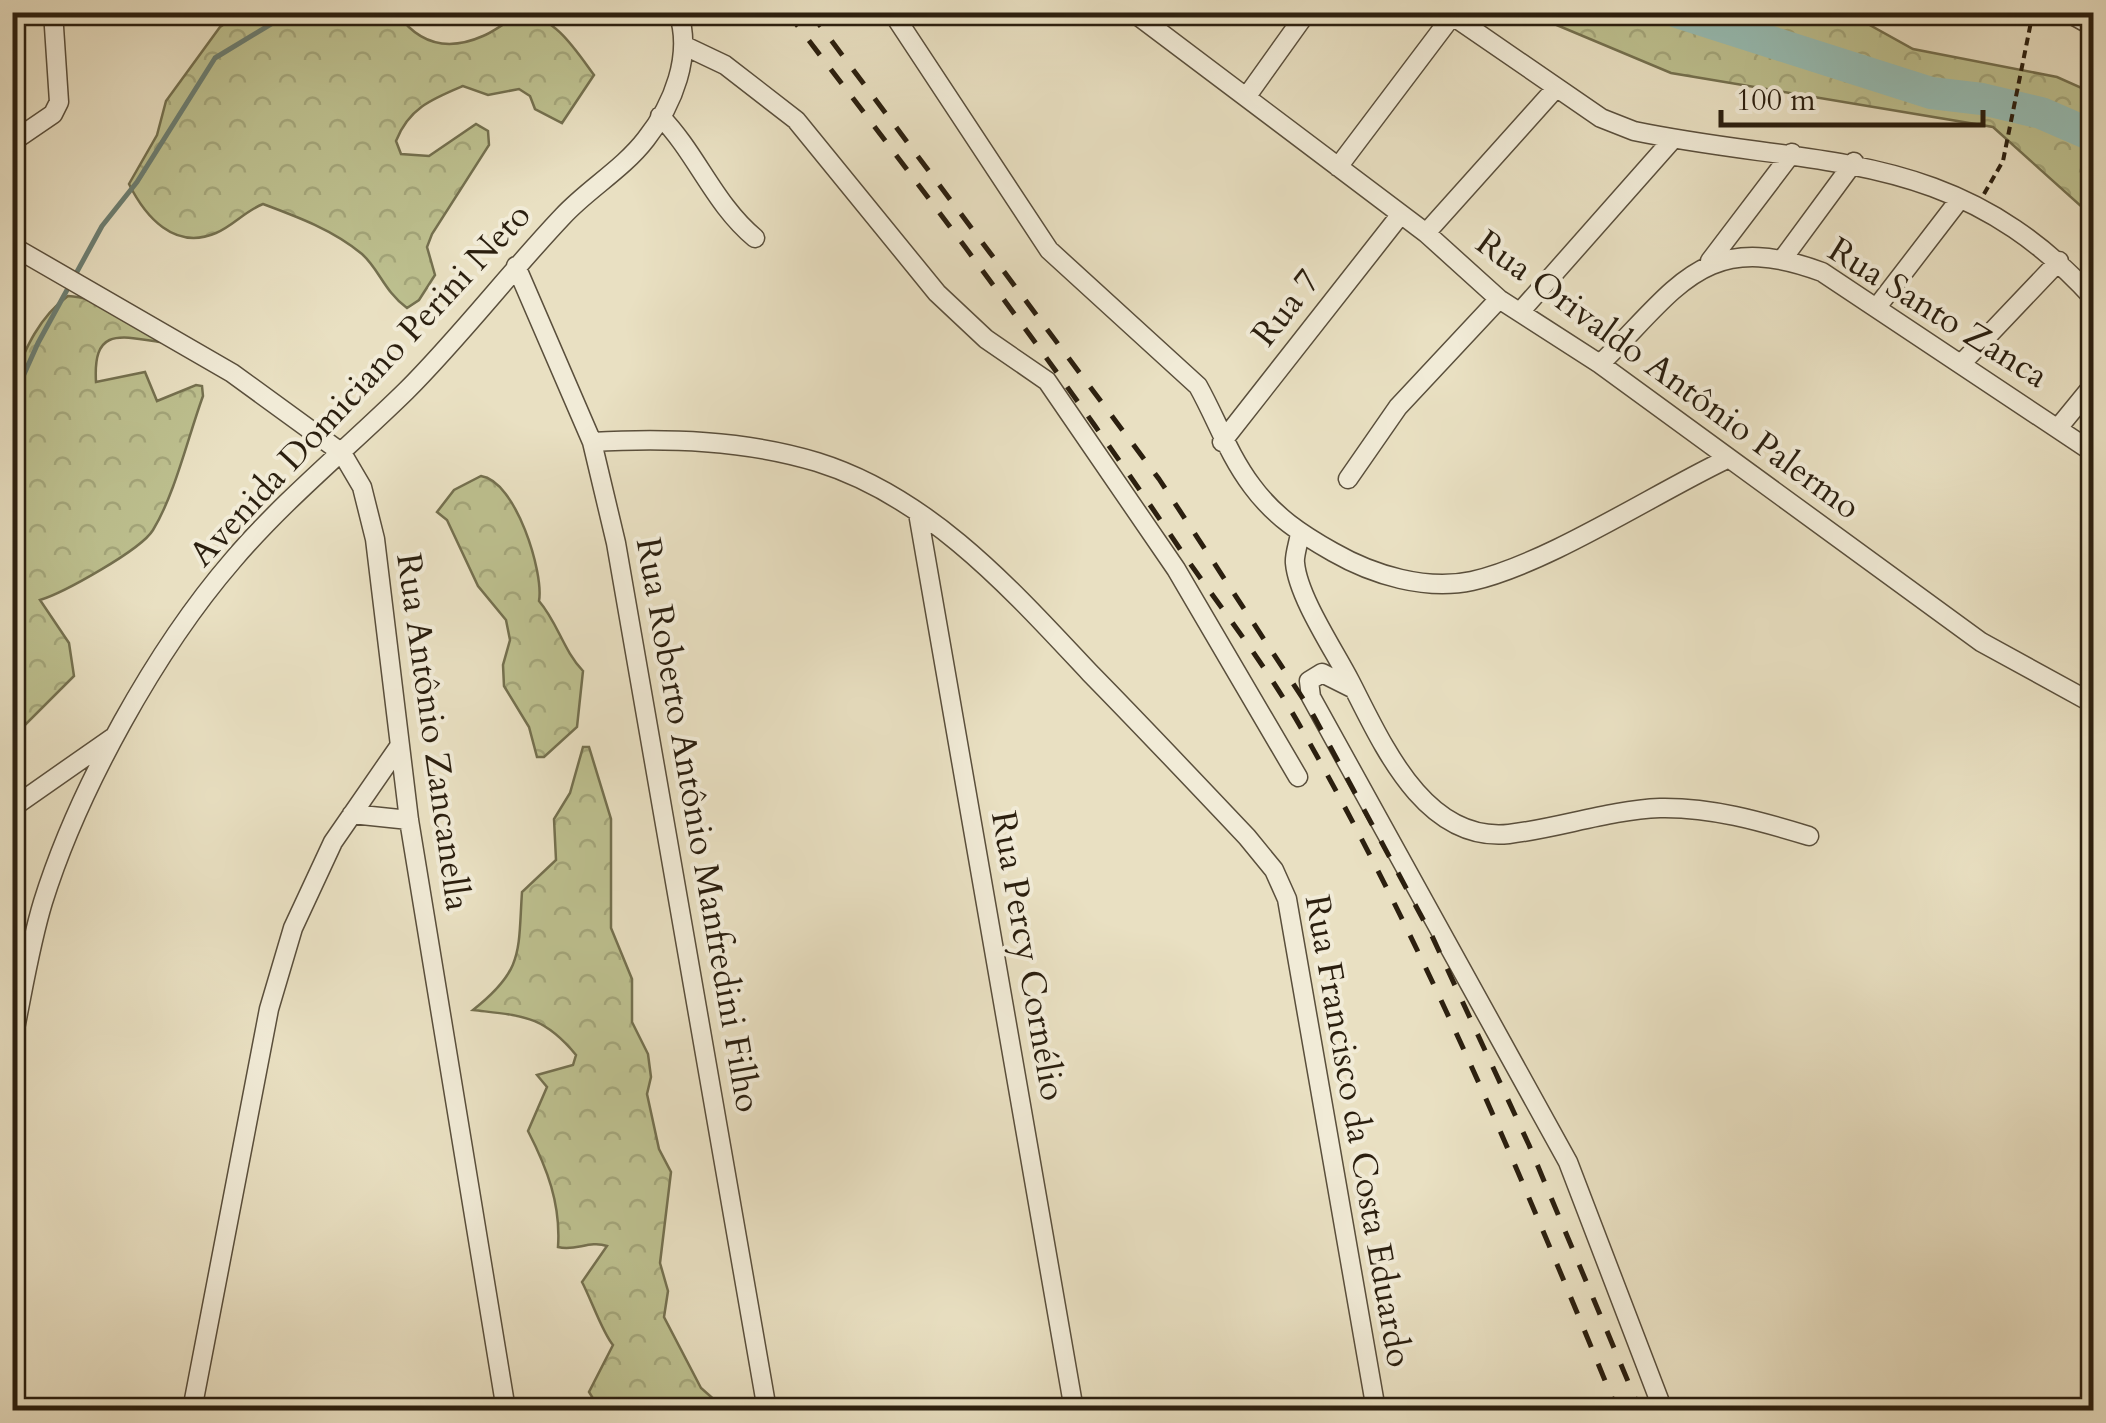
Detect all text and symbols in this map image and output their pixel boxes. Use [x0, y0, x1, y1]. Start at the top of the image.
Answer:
scale bar [1721, 65, 1984, 127]
text: 100 m [1736, 80, 1816, 121]
street label: Avenida Domiciano Perini Neto [178, 193, 542, 577]
street label: Rua Orivaldo Antônio Palermo [1466, 219, 1870, 531]
street label: Rua Santo Zanca [1819, 226, 2057, 400]
street label: Rua 7 [1241, 259, 1331, 357]
street label: Rua Roberto Antônio Manfredini Filho [624, 534, 772, 1116]
street label: Rua Antônio Zancanella [384, 550, 482, 914]
street label: Rua Percy Cornélio [979, 808, 1077, 1104]
street label: Rua Francisco da Costa Eduardo [1293, 891, 1423, 1371]

